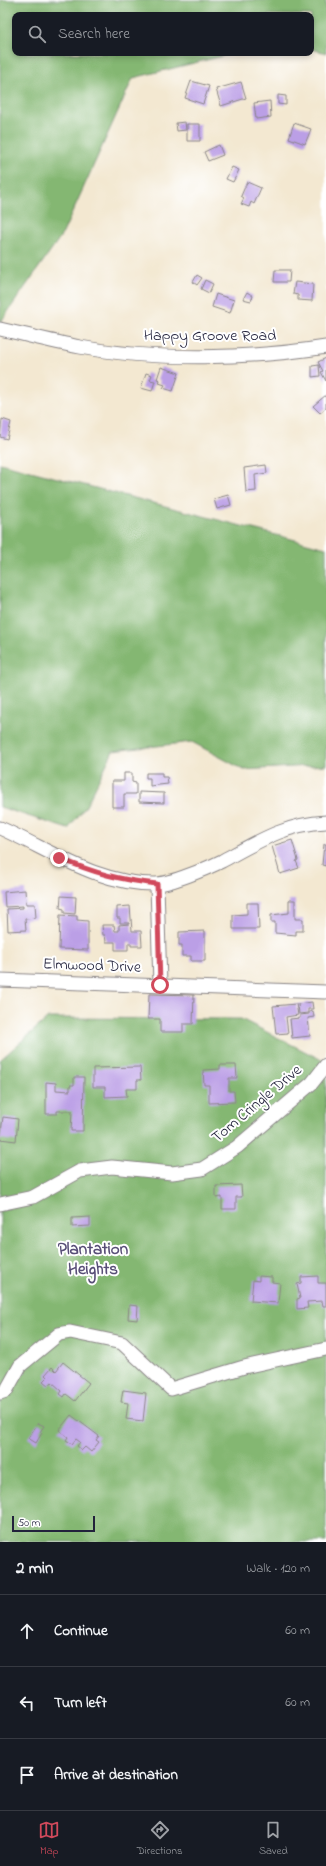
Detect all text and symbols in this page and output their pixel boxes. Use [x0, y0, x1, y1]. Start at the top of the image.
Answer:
search box [12, 12, 314, 56]
icon: search [26, 23, 48, 45]
text: Search here [58, 23, 130, 45]
street label: Happy Groove Road [144, 324, 276, 348]
route end [50, 849, 68, 867]
street label: Elmwood Drive [43, 952, 142, 980]
route start [151, 976, 169, 994]
street label: Tom Cringle Drive [207, 1058, 308, 1149]
district label: Plantation Heights [58, 1237, 129, 1284]
scale bar [12, 1514, 95, 1533]
text: 50 m [18, 1515, 40, 1531]
text: 2 min [16, 1556, 53, 1581]
text: Walk · 120 m [246, 1559, 310, 1578]
icon: ahead [16, 1620, 38, 1642]
text: Continue [54, 1620, 108, 1642]
text: 60 m [285, 1621, 310, 1640]
icon: left [16, 1692, 38, 1714]
text: Turn left [54, 1692, 107, 1714]
text: 60 m [285, 1693, 310, 1712]
icon: arrive [16, 1764, 38, 1786]
text: Arrive at destination [54, 1764, 178, 1786]
tab: Map [38, 1819, 60, 1859]
tab: Directions [137, 1819, 183, 1859]
tab: Saved [259, 1819, 288, 1859]

